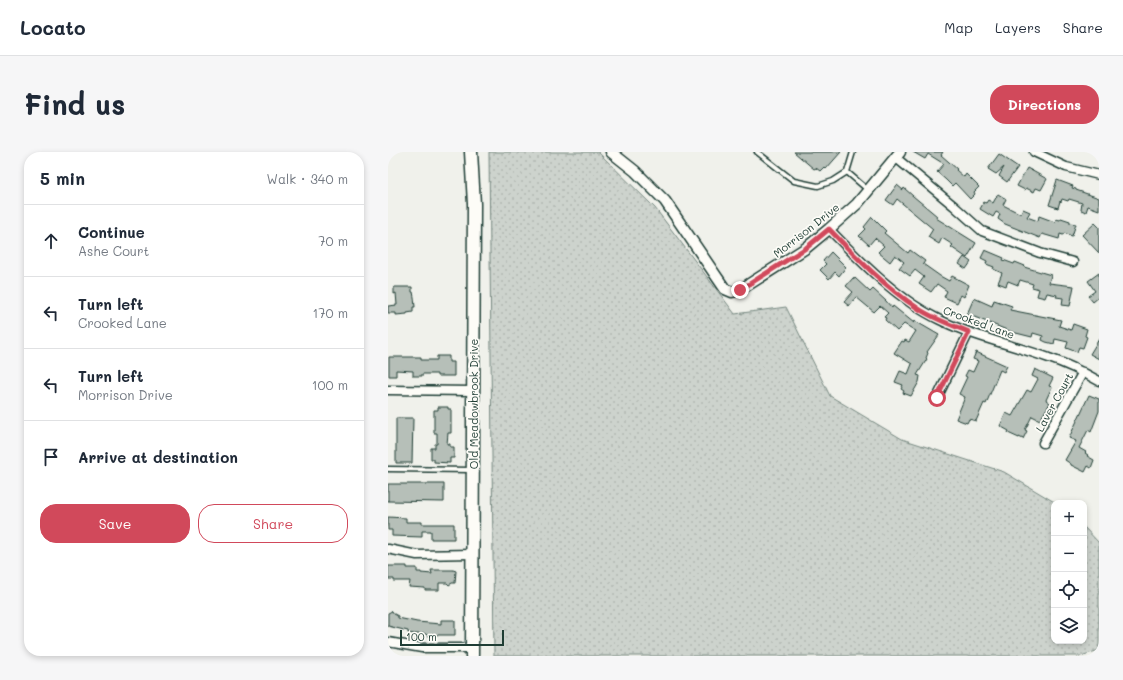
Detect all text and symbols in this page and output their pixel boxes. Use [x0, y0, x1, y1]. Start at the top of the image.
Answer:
text: Locato [20, 15, 86, 40]
text: Map [944, 18, 973, 37]
text: Layers [995, 18, 1041, 37]
text: Share [1063, 18, 1103, 37]
button: Directions [990, 85, 1099, 124]
text: Find us [24, 86, 125, 122]
text: 5 min [40, 167, 85, 189]
text: Walk · 340 m [267, 170, 348, 187]
street label: Morrison Drive [770, 199, 842, 261]
text: Continue [78, 222, 145, 242]
icon: ahead [40, 230, 62, 252]
text: 70 m [318, 232, 348, 249]
text: Ashe Court [78, 242, 149, 259]
route end [731, 281, 749, 299]
text: Turn left [78, 294, 143, 314]
icon: left [40, 302, 62, 324]
street label: Crooked Lane [941, 302, 1017, 342]
text: 170 m [312, 304, 348, 321]
text: Crooked Lane [78, 314, 167, 331]
street label: Old Meadowbrook Drive [466, 339, 481, 469]
text: Turn left [78, 366, 143, 386]
street label: Laver Court [1032, 370, 1076, 434]
icon: left [40, 374, 62, 396]
text: 100 m [312, 376, 348, 393]
text: Morrison Drive [78, 386, 173, 403]
route start [928, 389, 946, 407]
icon: arrive [40, 446, 62, 468]
text: Arrive at destination [78, 447, 238, 467]
map controls [1051, 500, 1087, 644]
button: + [1051, 500, 1087, 536]
button: Save [40, 504, 190, 543]
button: Share [198, 504, 348, 543]
button: − [1051, 536, 1087, 572]
button: locate [1051, 572, 1087, 608]
button: layers [1051, 608, 1087, 644]
scale bar [400, 628, 504, 647]
text: 100 m [406, 629, 437, 644]

